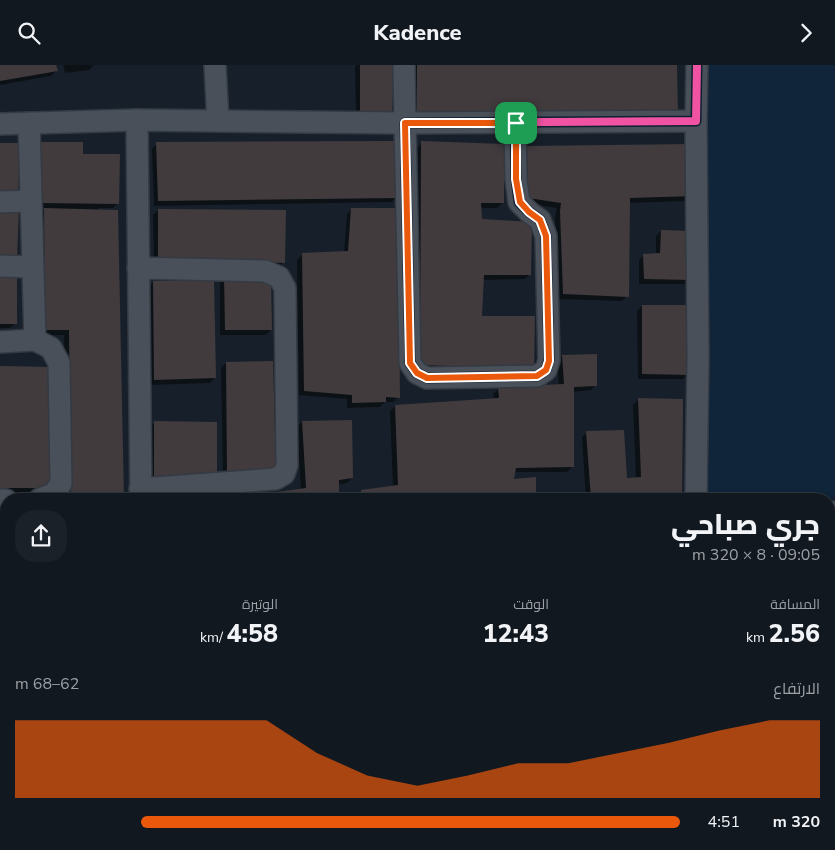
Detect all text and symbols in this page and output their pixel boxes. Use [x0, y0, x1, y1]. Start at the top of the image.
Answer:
text: Kadence [373, 18, 462, 48]
icon: search [15, 19, 43, 47]
icon: forward [792, 19, 820, 47]
pin [495, 102, 537, 144]
icon: arrive [502, 109, 530, 137]
text: جري صباحي [671, 506, 820, 544]
button: share [15, 510, 67, 562]
text: 09:05 · 8 × 320 m [692, 544, 820, 566]
text: الوتيرة [242, 595, 278, 614]
text: الوقت [513, 595, 549, 614]
text: المسافة [770, 595, 820, 614]
text: 4:58 [226, 617, 278, 651]
text: 12:43 [482, 617, 549, 651]
text: 2.56 [768, 617, 820, 651]
text: /km [200, 628, 226, 647]
text: km [746, 628, 768, 647]
text: 62–68 m [15, 673, 79, 695]
text: الارتفاع [773, 678, 820, 700]
text: 4:51 [708, 811, 740, 833]
text: 320 m [773, 811, 820, 833]

